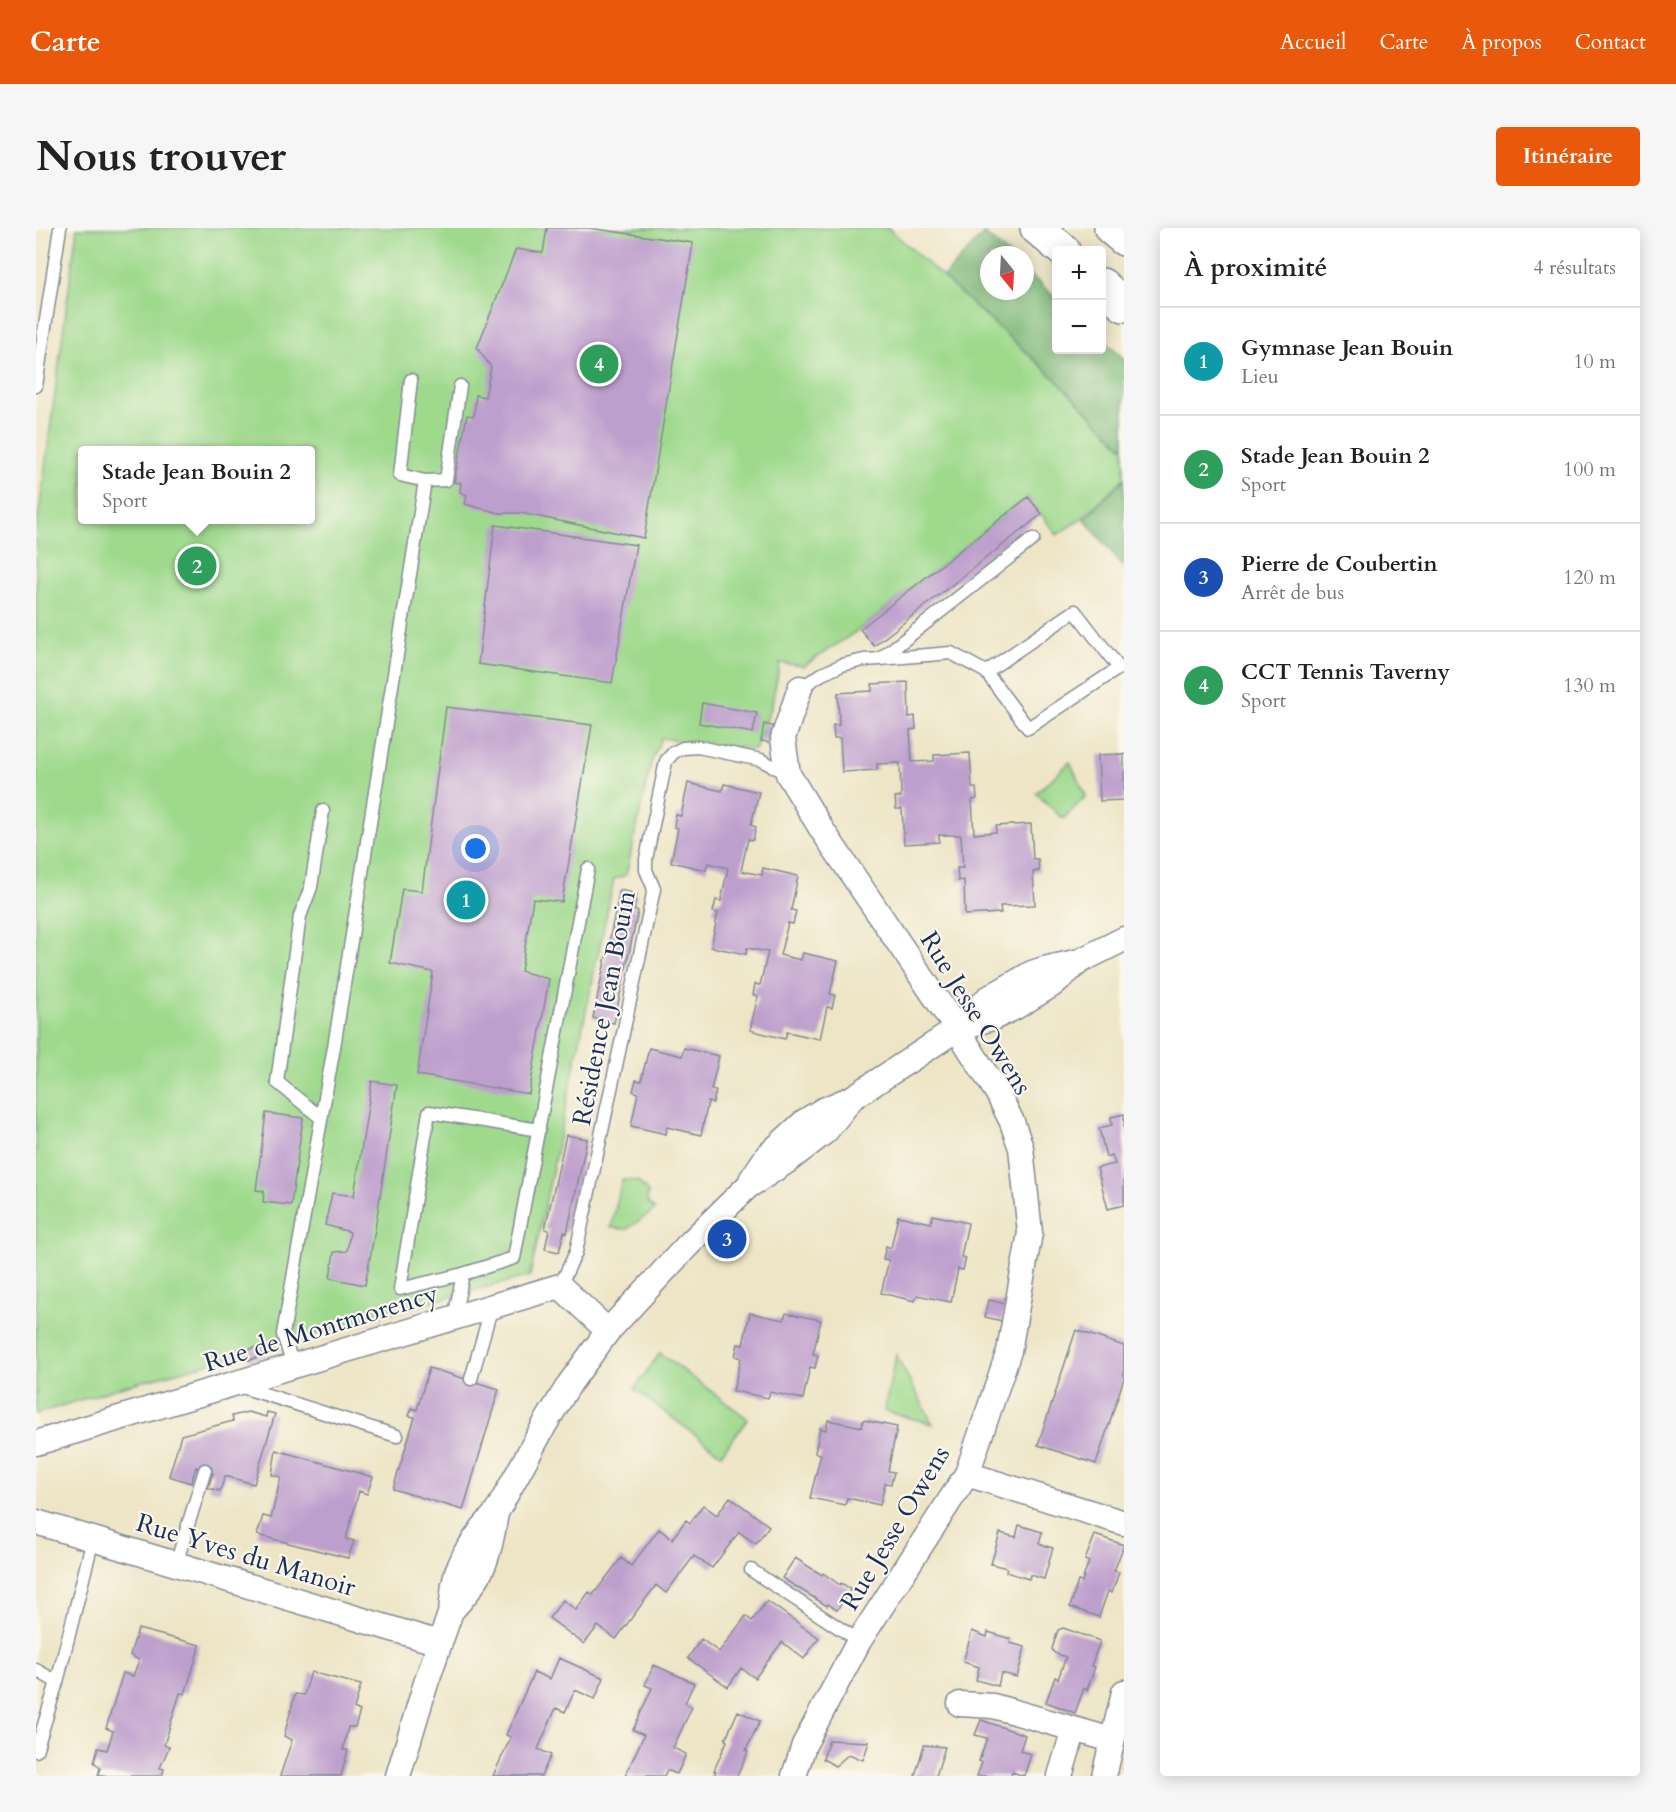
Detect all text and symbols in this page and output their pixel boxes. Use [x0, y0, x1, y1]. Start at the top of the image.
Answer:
text: Carte [30, 23, 101, 61]
text: Accueil [1280, 28, 1346, 57]
text: Carte [1379, 28, 1428, 57]
text: À propos [1461, 28, 1542, 57]
text: Contact [1575, 28, 1646, 57]
button: Itinéraire [1496, 127, 1640, 186]
text: Nous trouver [36, 128, 286, 185]
north arrow [980, 246, 1034, 300]
map controls [1052, 246, 1106, 354]
button: + [1052, 246, 1106, 300]
text: À proximité [1184, 250, 1327, 285]
text: 4 résultats [1533, 254, 1616, 281]
button: − [1052, 300, 1106, 354]
text: Gymnase Jean Bouin [1241, 333, 1453, 363]
pin: 4 [580, 342, 618, 386]
text: 1 [1198, 348, 1209, 375]
text: 10 m [1573, 348, 1616, 375]
text: Lieu [1241, 363, 1279, 390]
text: Stade Jean Bouin 2 [1241, 441, 1429, 471]
popup [78, 446, 315, 524]
text: 2 [1198, 456, 1209, 483]
text: 100 m [1563, 456, 1616, 483]
text: Stade Jean Bouin 2 [102, 457, 291, 487]
text: Sport [1241, 471, 1286, 498]
text: Sport [102, 487, 147, 514]
pin: 2 [178, 544, 216, 588]
text: Pierre de Coubertin [1241, 549, 1438, 579]
text: 3 [1198, 564, 1209, 591]
text: 120 m [1563, 564, 1616, 591]
text: Arrêt de bus [1241, 579, 1344, 606]
text: CCT Tennis Taverny [1241, 657, 1450, 687]
text: 4 [1198, 672, 1209, 699]
text: 130 m [1563, 672, 1616, 699]
text: Sport [1241, 687, 1286, 714]
your location [461, 834, 490, 863]
pin: 1 [446, 878, 486, 922]
street label: Résidence Jean Bouin [564, 887, 644, 1128]
street label: Rue Jesse Owens [912, 925, 1040, 1101]
pin: 3 [708, 1216, 746, 1262]
street label: Rue de Montmorency [200, 1276, 443, 1380]
street label: Rue Jesse Owens [832, 1439, 958, 1617]
street label: Rue Yves du Manoir [132, 1505, 360, 1605]

